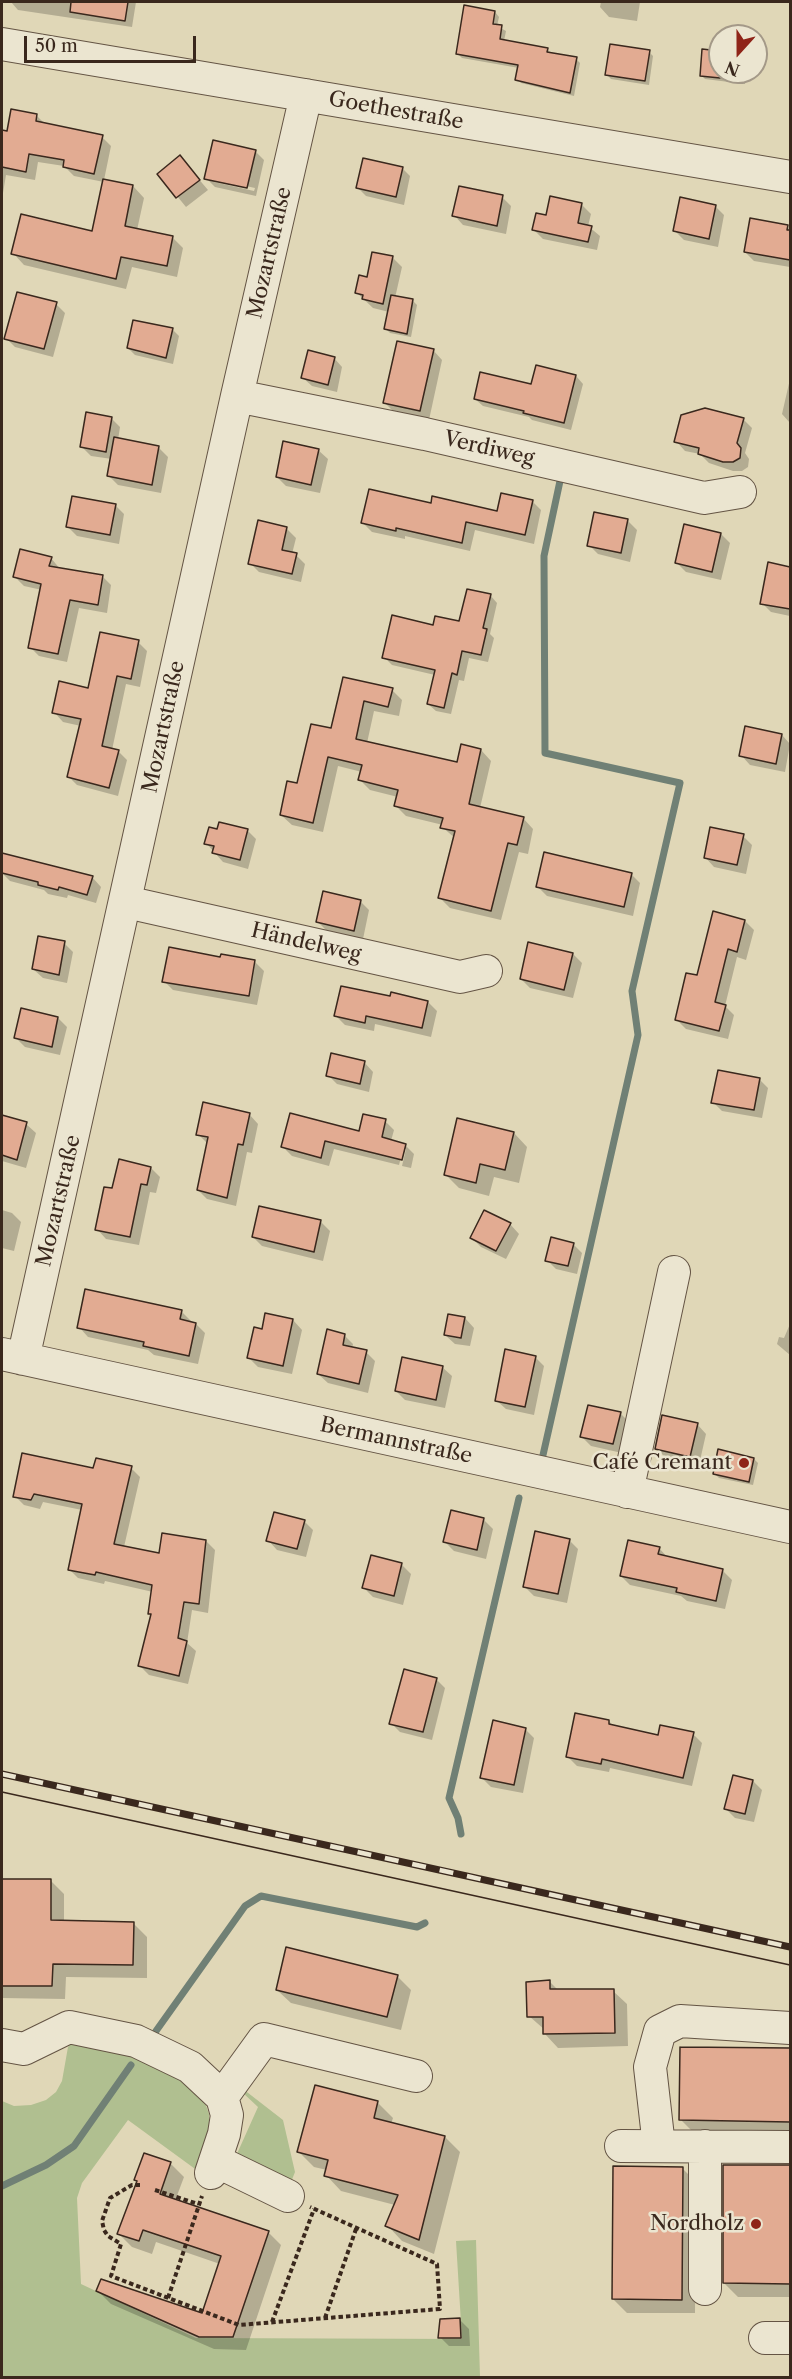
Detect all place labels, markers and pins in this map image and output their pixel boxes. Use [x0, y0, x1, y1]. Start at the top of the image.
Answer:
place label: Café Cremant [592, 1450, 732, 1476]
marker: Café Cremant [737, 1456, 751, 1470]
place label: Nordholz [650, 2211, 744, 2237]
marker: Nordholz [749, 2217, 763, 2231]

